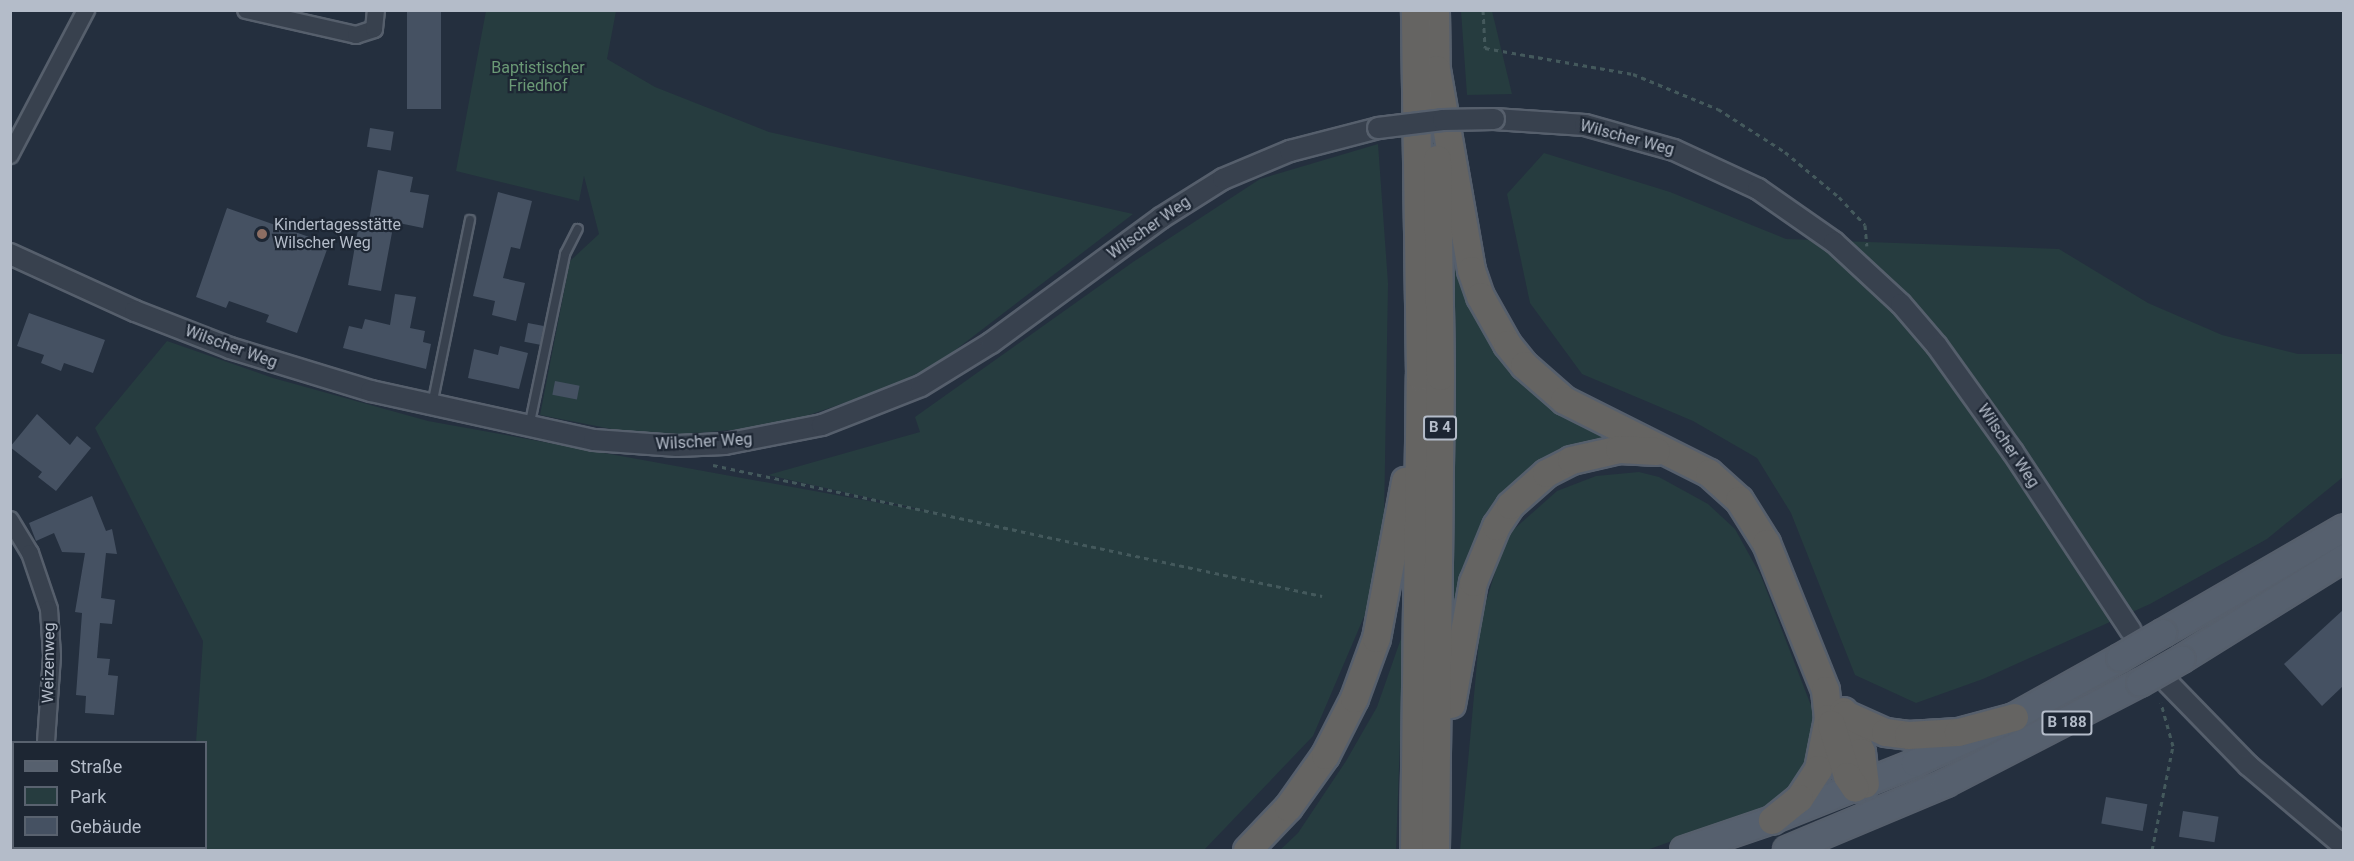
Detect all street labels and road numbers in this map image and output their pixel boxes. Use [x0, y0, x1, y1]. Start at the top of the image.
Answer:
street label: Wilscher Weg [1578, 116, 1676, 160]
street label: Wilscher Weg [1104, 192, 1194, 264]
street label: Wilscher Weg [182, 321, 280, 373]
street label: Wilscher Weg [1973, 401, 2043, 491]
road number: B 4 [1422, 416, 1458, 440]
street label: Wilscher Weg [655, 430, 753, 454]
street label: Weizenweg [39, 622, 59, 704]
road number: B 188 [2040, 711, 2094, 735]

